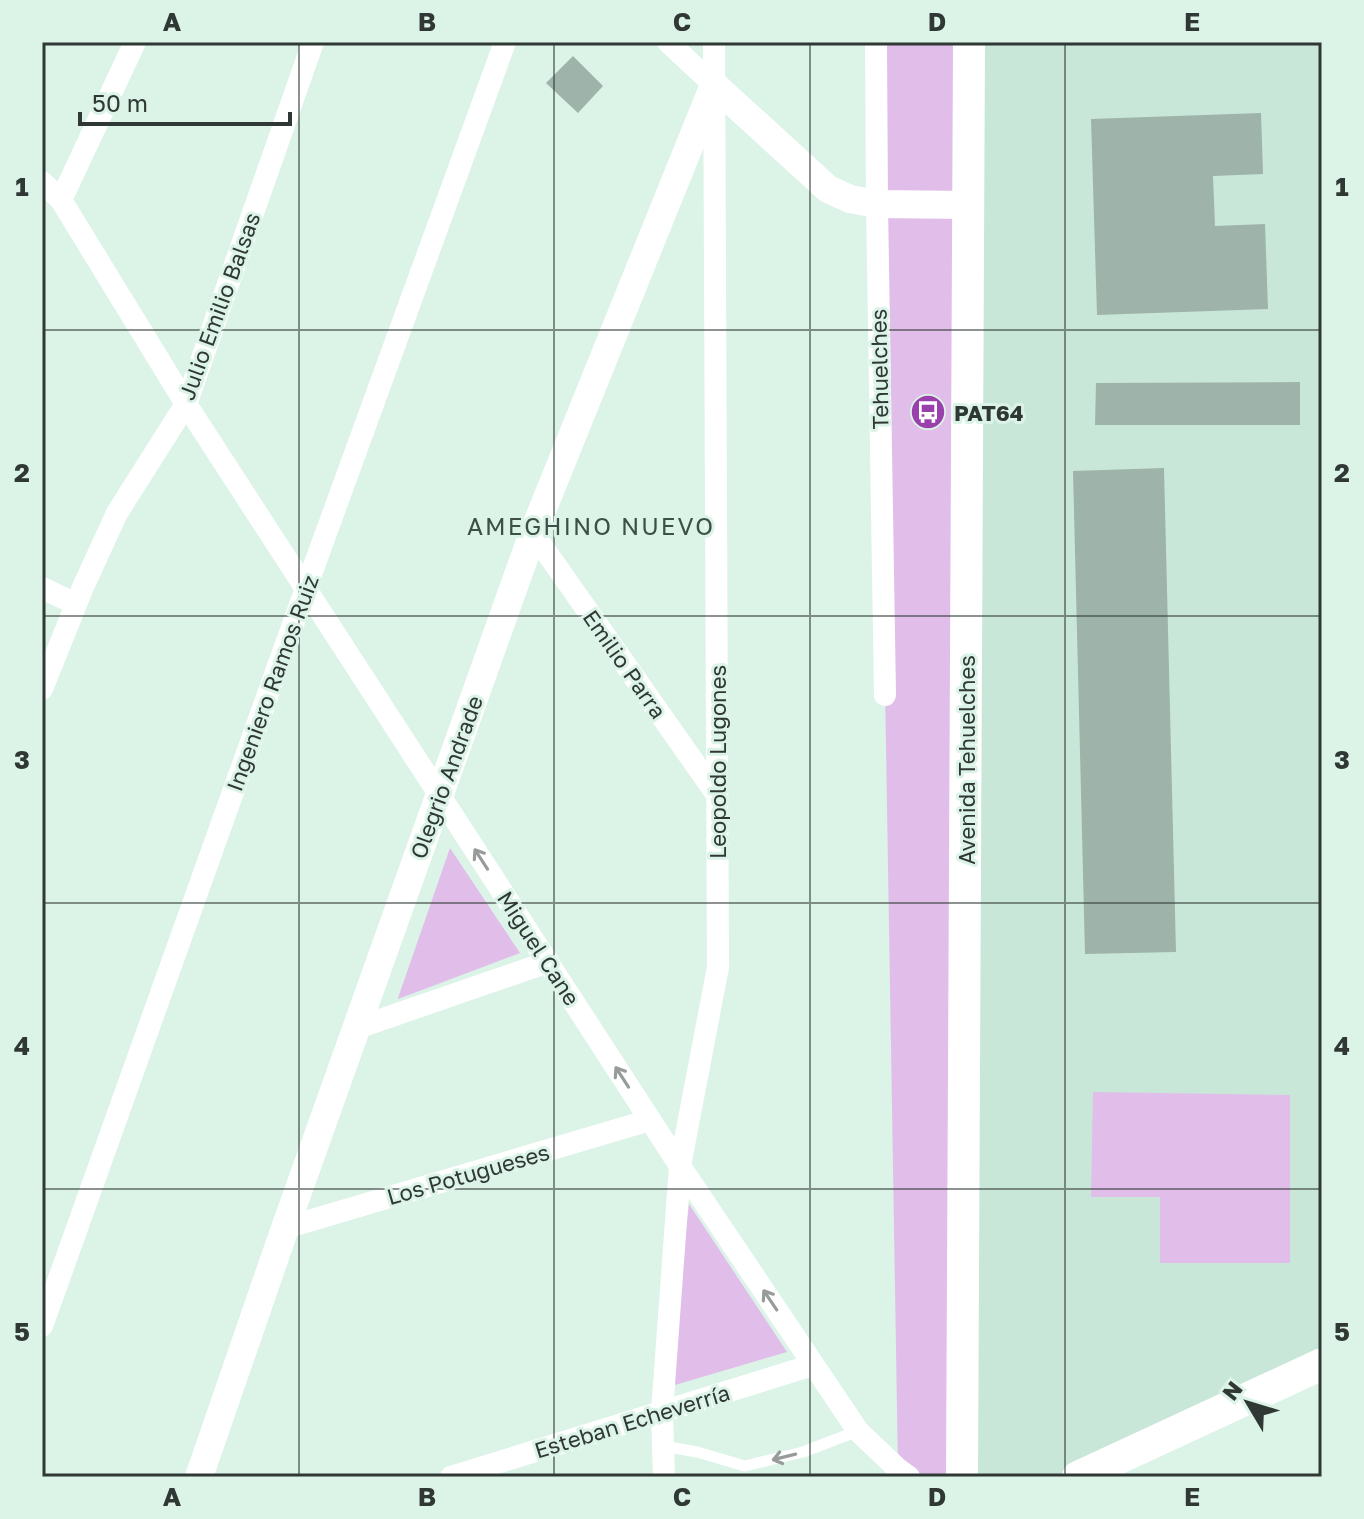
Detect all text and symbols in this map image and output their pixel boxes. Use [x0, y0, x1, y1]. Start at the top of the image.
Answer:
text: A [163, 6, 182, 37]
text: B [418, 6, 436, 37]
text: C [673, 6, 691, 37]
text: D [928, 6, 946, 37]
text: E [1184, 6, 1200, 37]
scale bar [80, 76, 290, 126]
text: 50 m [92, 88, 148, 117]
text: 1 [15, 171, 29, 202]
text: 1 [1335, 171, 1349, 202]
street label: Julio Emilio Balsas [173, 209, 265, 403]
street label: Tehuelches [864, 308, 894, 430]
bus stop icon: PAT64 [909, 393, 947, 431]
place label: PAT64 [954, 399, 1023, 426]
text: 2 [14, 457, 30, 488]
text: 2 [1334, 457, 1350, 488]
district label: AMEGHINO NUEVO [467, 511, 715, 540]
street label: Ingeniero Ramos Ruiz [220, 571, 324, 795]
street label: Emilio Parra [578, 604, 672, 724]
street label: Avenida Tehuelches [953, 655, 980, 865]
street label: Leopoldo Lugones [704, 665, 731, 859]
street label: Olegrio Andrade [404, 692, 488, 862]
text: 3 [14, 744, 30, 775]
text: 3 [1334, 744, 1350, 775]
one-way arrow [472, 848, 489, 870]
street label: Miguel Cane [492, 886, 586, 1010]
text: 4 [14, 1030, 30, 1061]
text: 4 [1334, 1030, 1350, 1061]
one-way arrow [614, 1066, 631, 1088]
street label: Los Potugueses [384, 1138, 552, 1210]
one-way arrow [761, 1289, 778, 1311]
text: 5 [14, 1316, 30, 1347]
text: 5 [1334, 1316, 1350, 1347]
north arrow [1208, 1363, 1288, 1443]
text: N [1216, 1375, 1248, 1405]
street label: Esteban Echeverría [531, 1378, 733, 1464]
one-way arrow [772, 1450, 797, 1465]
text: A [163, 1481, 182, 1512]
text: B [418, 1481, 436, 1512]
text: C [673, 1481, 691, 1512]
text: D [928, 1481, 946, 1512]
text: E [1184, 1481, 1200, 1512]

